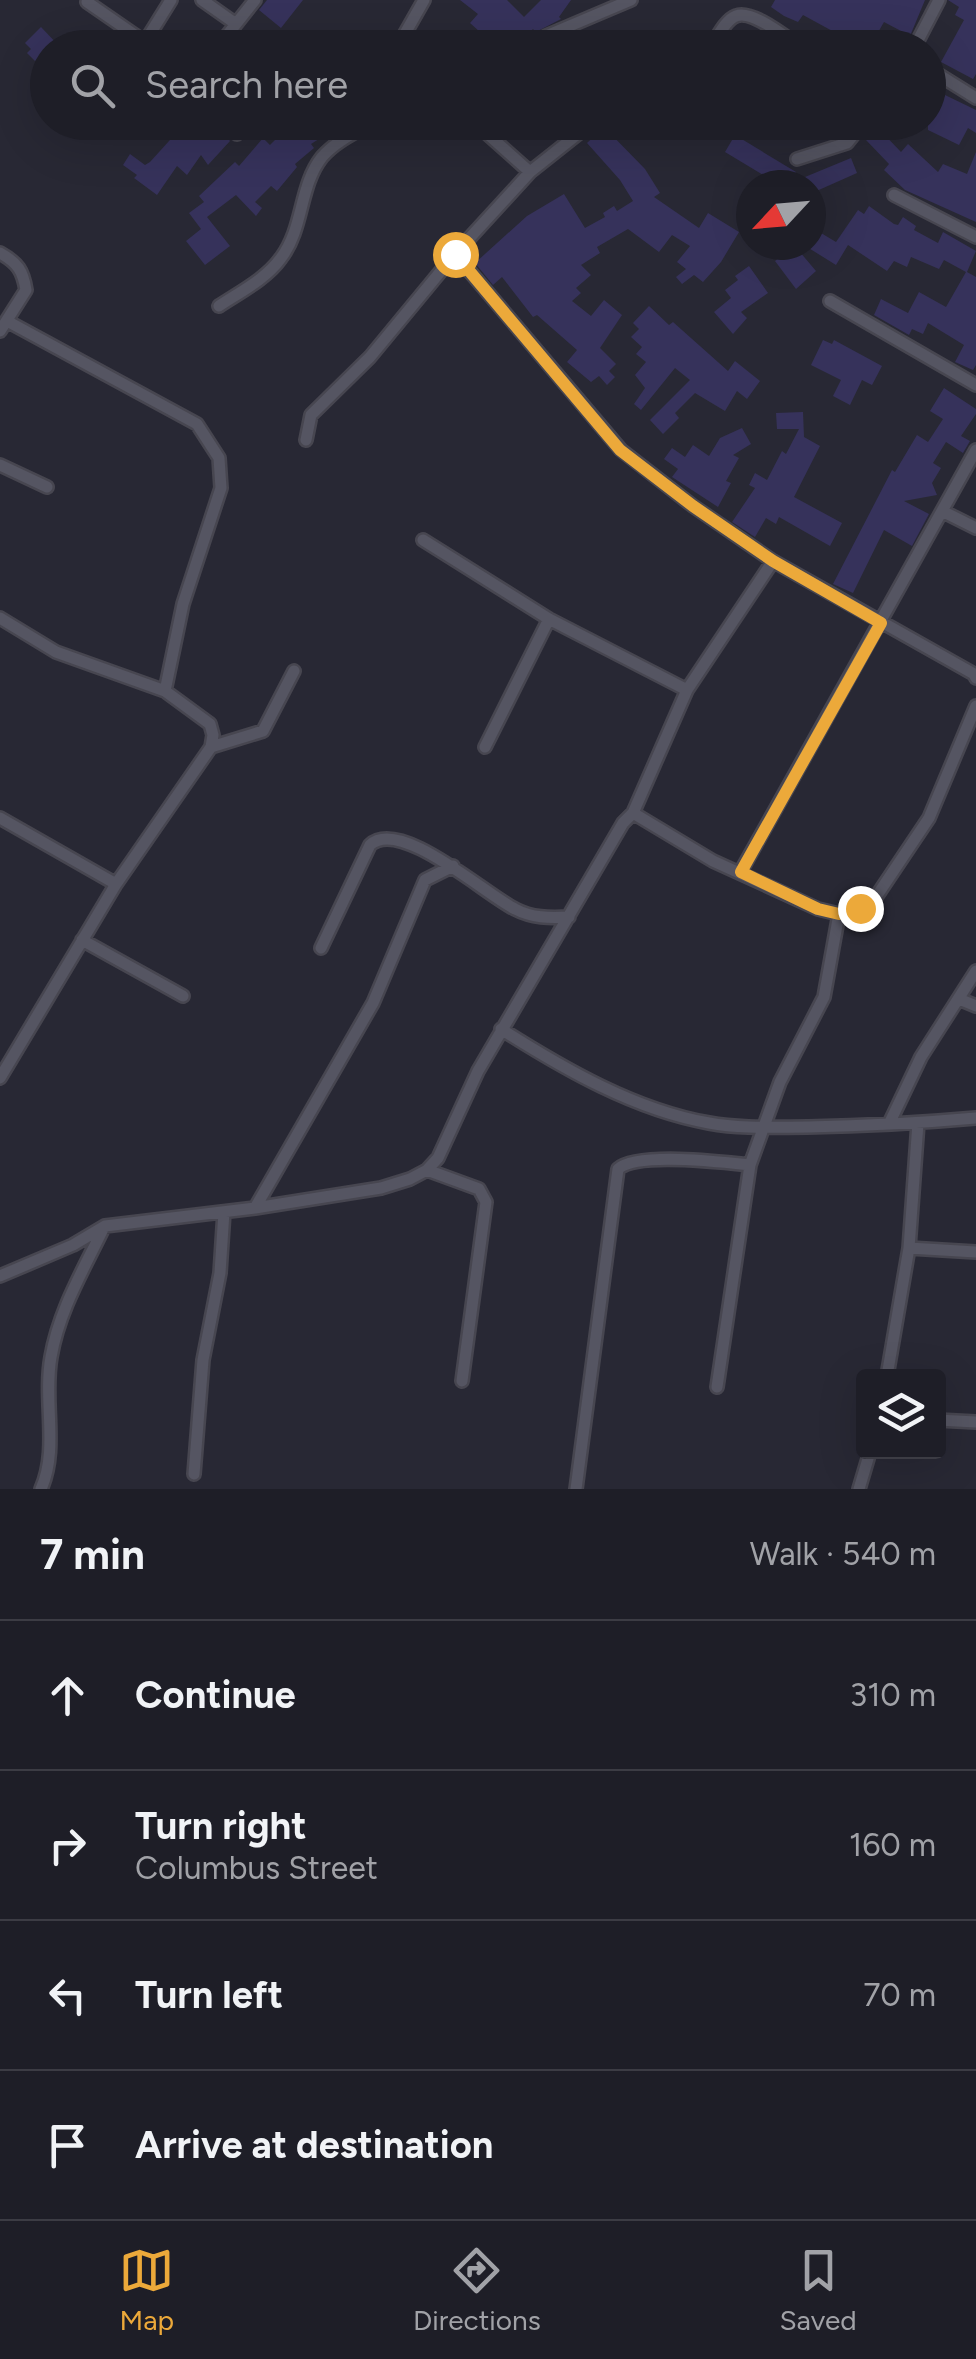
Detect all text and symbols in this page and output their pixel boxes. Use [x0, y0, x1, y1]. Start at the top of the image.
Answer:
search box [30, 30, 946, 140]
icon: search [65, 58, 120, 113]
text: Search here [145, 62, 348, 108]
north arrow [736, 170, 826, 260]
route start [433, 232, 479, 278]
route end [838, 886, 884, 932]
map controls [856, 1369, 946, 1459]
button: layers [856, 1369, 946, 1459]
text: 7 min [40, 1529, 145, 1580]
text: Walk · 540 m [750, 1535, 936, 1573]
icon: ahead [40, 1668, 95, 1723]
text: Continue [135, 1672, 296, 1718]
text: 310 m [850, 1676, 936, 1714]
text: Turn right [135, 1803, 307, 1849]
icon: right [40, 1818, 95, 1873]
text: 160 m [849, 1826, 936, 1864]
text: Columbus Street [135, 1849, 378, 1887]
icon: left [40, 1968, 95, 2023]
text: Turn left [135, 1972, 283, 2018]
text: 70 m [863, 1976, 936, 2014]
icon: arrive [40, 2118, 95, 2173]
text: Arrive at destination [135, 2122, 493, 2168]
tab: Map [119, 2243, 174, 2337]
tab: Directions [413, 2243, 541, 2337]
tab: Saved [779, 2243, 857, 2337]

